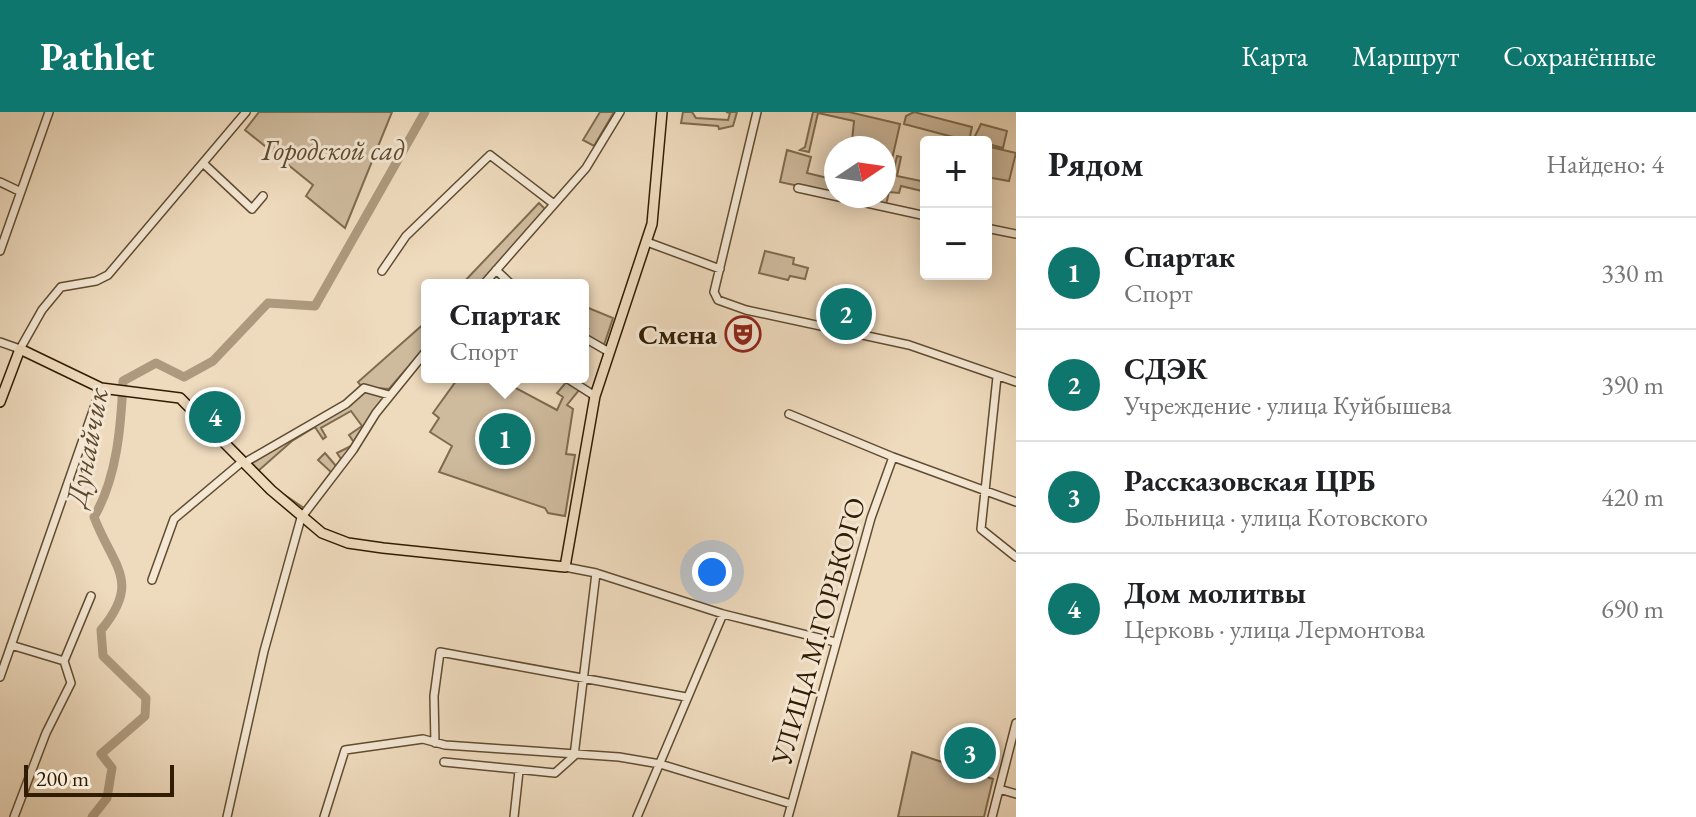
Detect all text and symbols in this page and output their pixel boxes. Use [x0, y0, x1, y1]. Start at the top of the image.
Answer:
text: Pathlet [40, 32, 155, 81]
text: Карта [1241, 38, 1308, 74]
text: Маршрут [1352, 38, 1459, 74]
text: Сохранённые [1503, 38, 1656, 74]
park label: Городской сад [260, 132, 405, 168]
north arrow [824, 136, 896, 208]
map controls [920, 136, 992, 280]
button: + [920, 136, 992, 208]
text: Рядом [1048, 142, 1143, 186]
text: Найдено: 4 [1546, 147, 1664, 181]
button: − [920, 208, 992, 280]
text: Спартак [1124, 237, 1235, 276]
text: 1 [1067, 256, 1081, 290]
text: 330 m [1601, 256, 1664, 290]
text: Спорт [1124, 276, 1193, 310]
popup [421, 279, 589, 383]
pin: 2 [820, 284, 872, 344]
text: Спартак [449, 295, 561, 334]
theatre icon: Смена [724, 315, 762, 353]
place label: Смена [638, 316, 718, 352]
text: Спорт [449, 334, 518, 368]
text: СДЭК [1124, 349, 1207, 388]
text: 2 [1067, 368, 1081, 402]
text: 390 m [1601, 368, 1664, 402]
water label: Дунайчик [56, 384, 117, 511]
pin: 4 [189, 387, 241, 447]
text: Учреждение · улица Куйбышева [1124, 388, 1452, 422]
pin: 1 [479, 409, 531, 469]
text: Рассказовская ЦРБ [1124, 461, 1376, 500]
text: 3 [1067, 480, 1081, 514]
text: 420 m [1601, 480, 1664, 514]
street label: УЛИЦА М.ГОРЬКОГО [762, 493, 873, 770]
text: Больница · улица Котовского [1124, 500, 1428, 534]
your location [692, 552, 732, 592]
text: Дом молитвы [1124, 573, 1306, 612]
text: 4 [1067, 592, 1081, 626]
text: 690 m [1601, 592, 1664, 626]
text: Церковь · улица Лермонтова [1124, 612, 1425, 646]
pin: 3 [944, 723, 996, 783]
scale bar [24, 761, 174, 797]
text: 200 m [36, 764, 89, 793]

